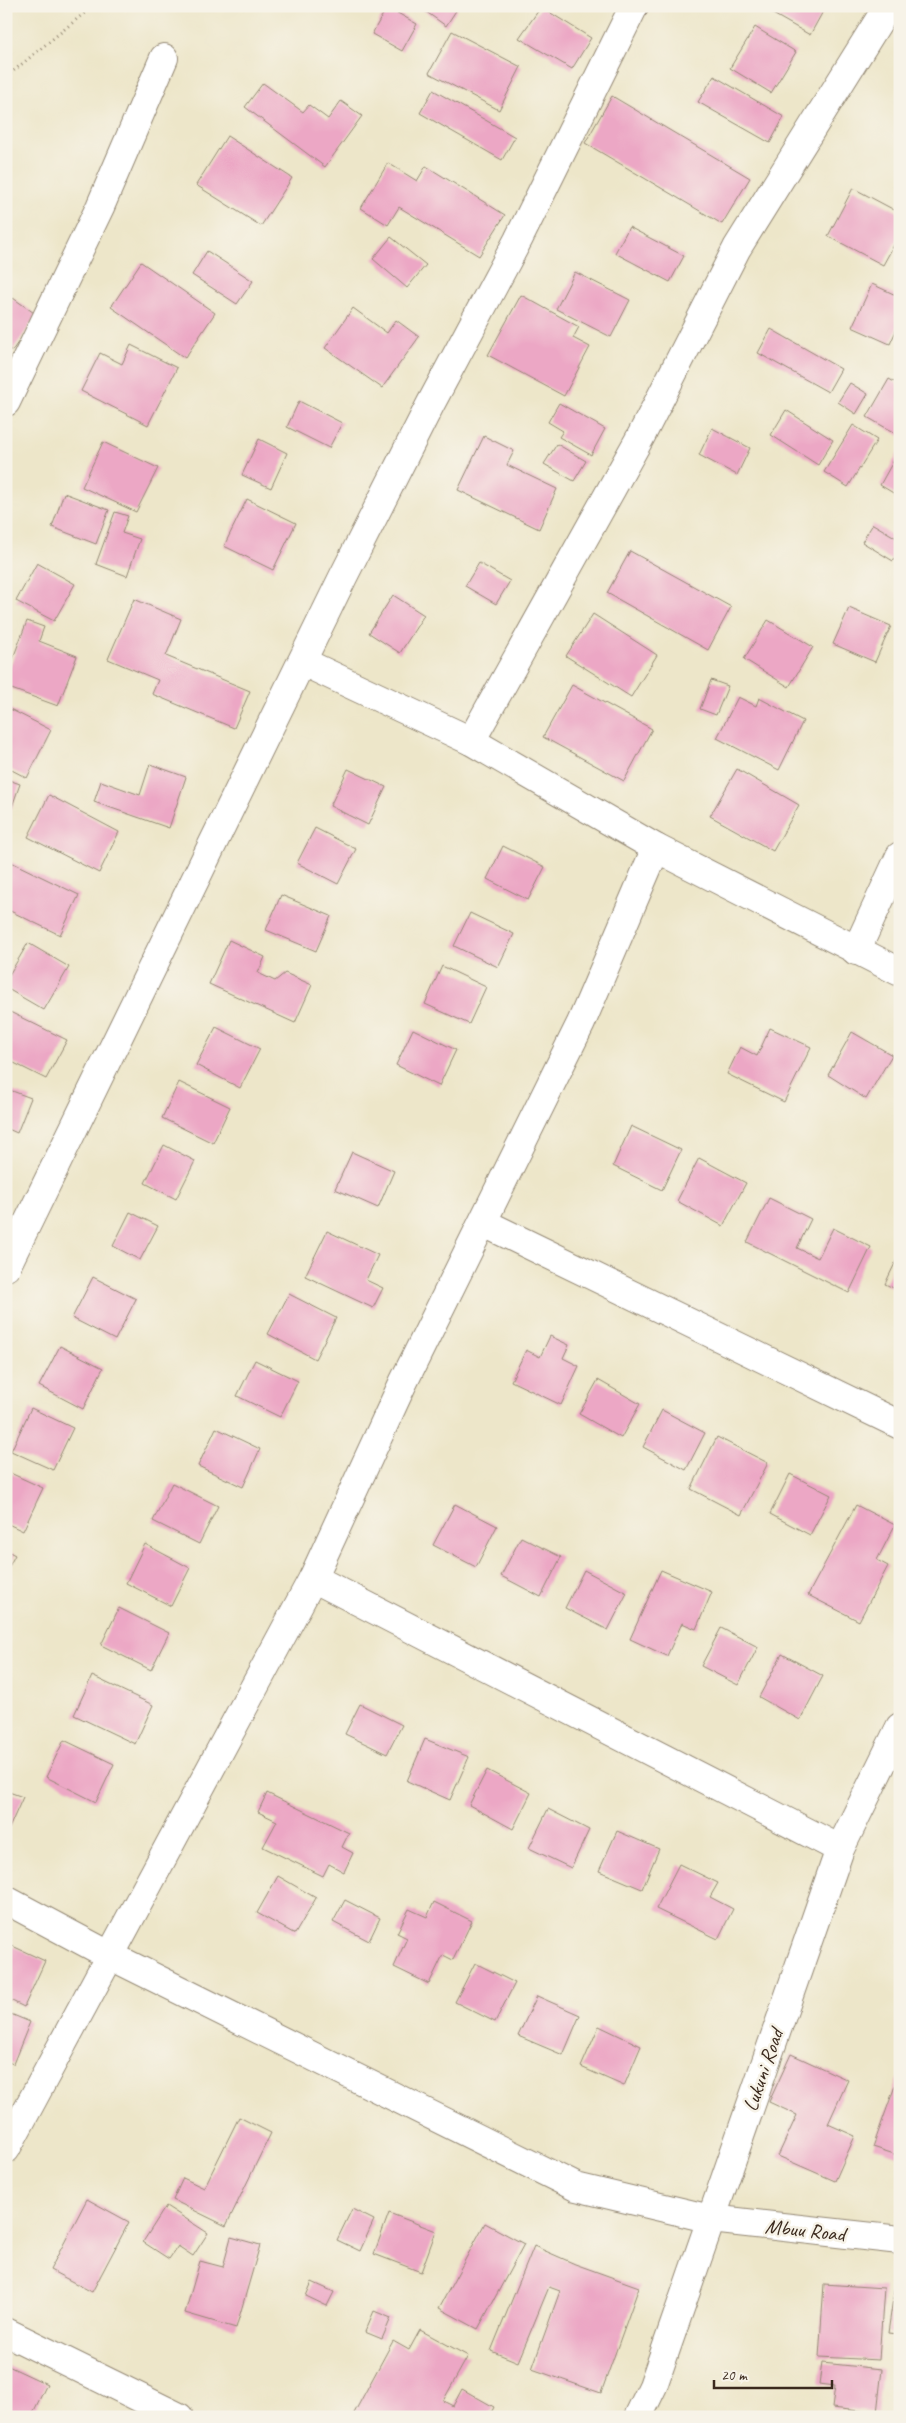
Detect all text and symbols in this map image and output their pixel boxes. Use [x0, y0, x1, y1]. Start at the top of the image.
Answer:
street label: Lukuni Road [737, 2023, 790, 2114]
street label: Mbuu Road [764, 2213, 850, 2248]
scale bar [714, 2358, 831, 2390]
text: 20 m [721, 2366, 748, 2385]

